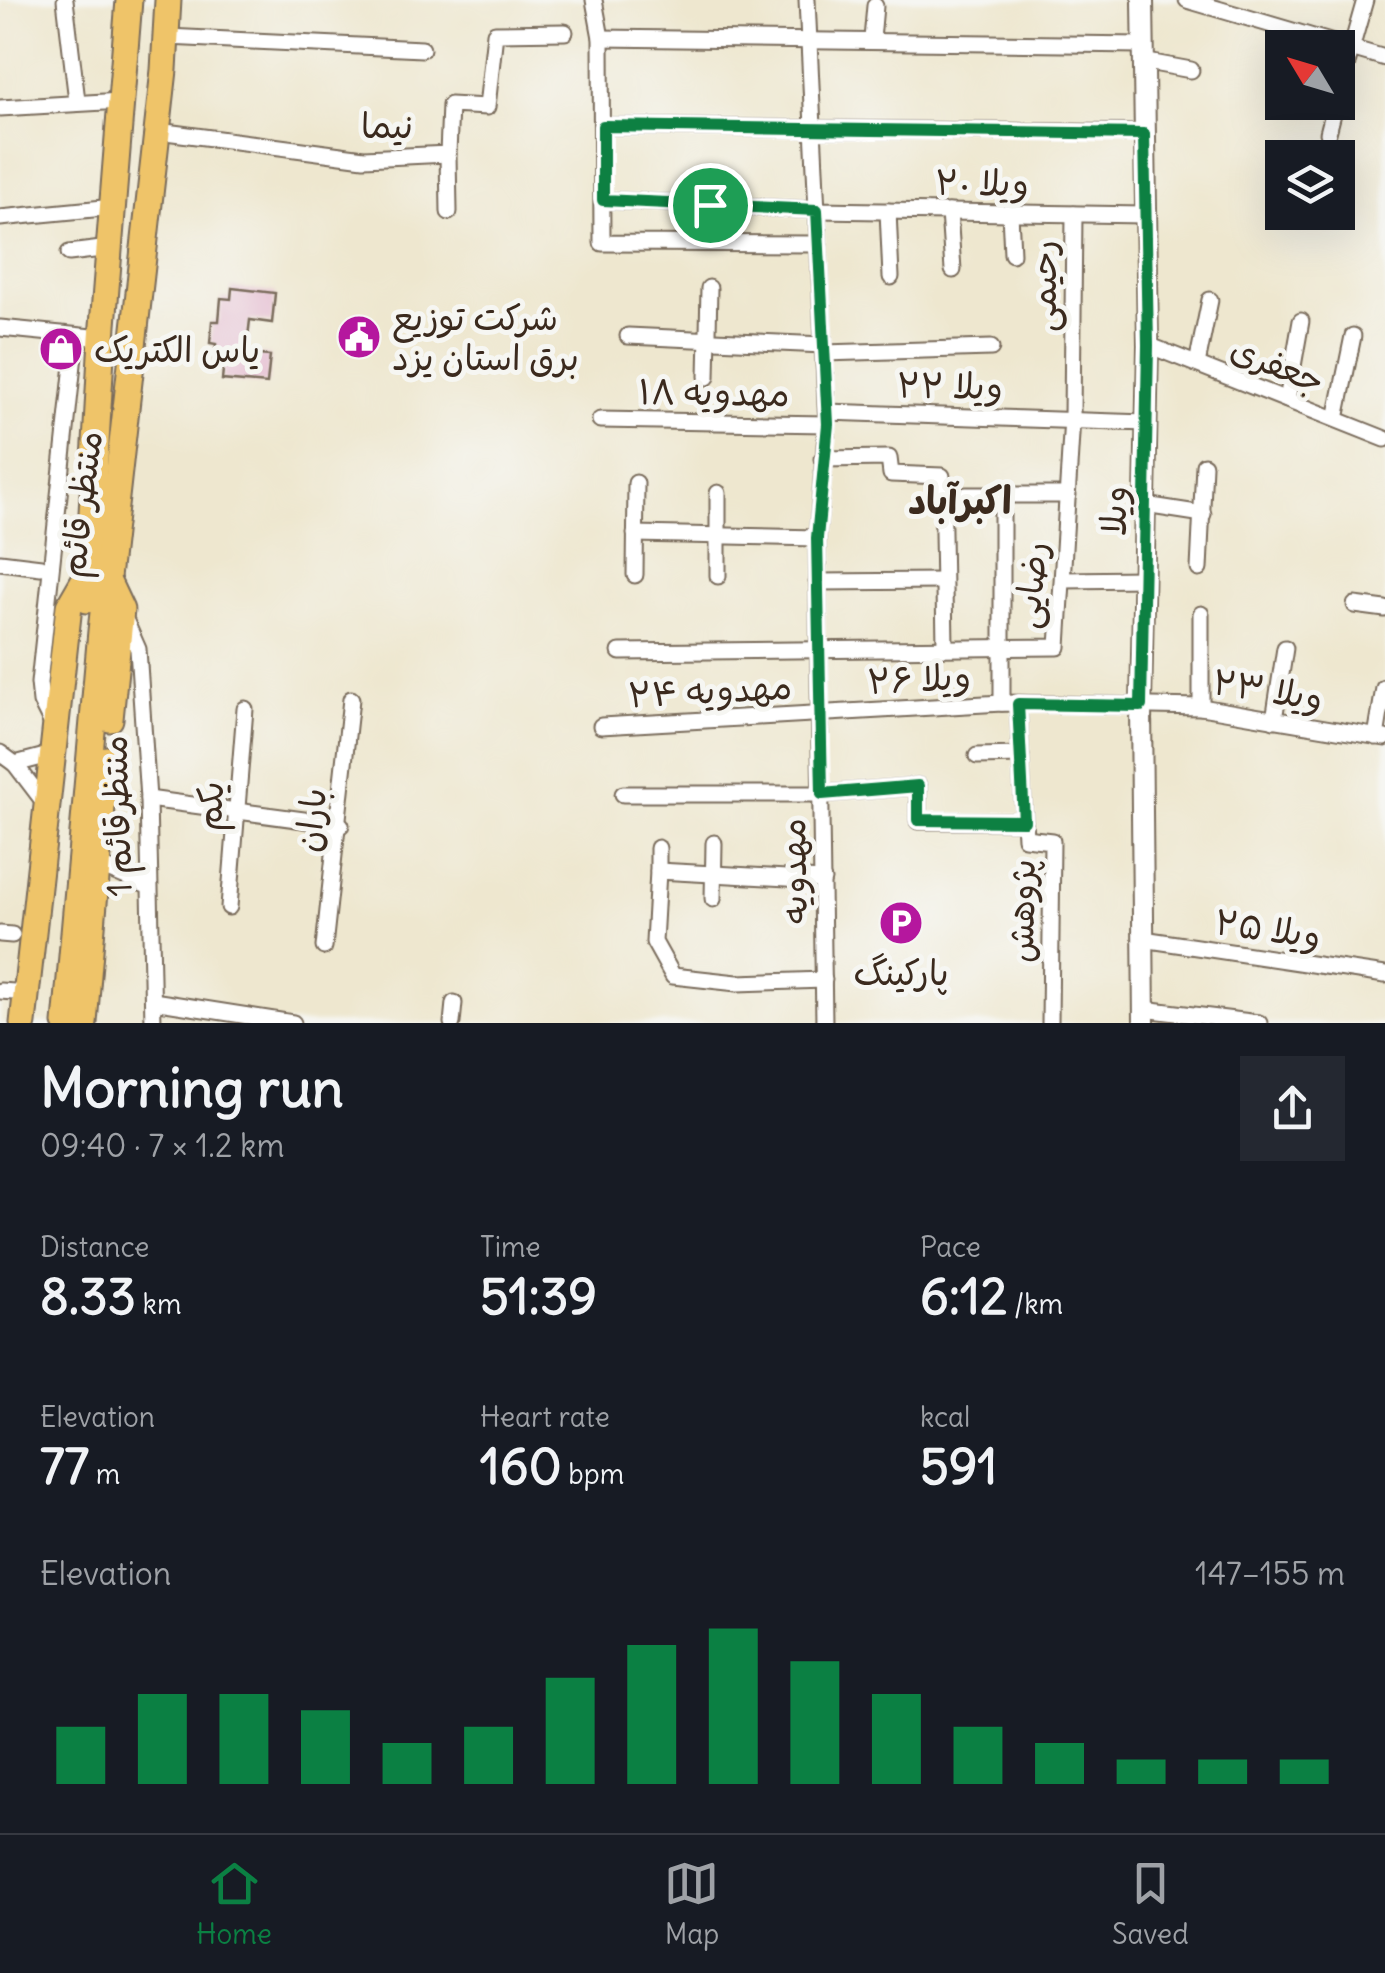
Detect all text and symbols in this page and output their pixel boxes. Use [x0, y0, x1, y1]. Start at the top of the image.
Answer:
north arrow [1265, 30, 1355, 120]
map controls [1265, 30, 1355, 230]
street label: نیما [361, 103, 413, 147]
button: layers [1265, 140, 1355, 230]
street label: ویلا ۲۰ [935, 159, 1029, 205]
pin [668, 163, 753, 248]
icon: arrive [683, 178, 738, 233]
street label: رحیمی [1021, 240, 1067, 332]
place label: شرکت توزیع برق استان یزد [392, 295, 579, 379]
public building icon: شرکت توزیع برق استان یزد [336, 314, 382, 360]
street label: جعفری [1225, 325, 1331, 403]
shop icon: یاس الکتریک [38, 326, 84, 372]
place label: یاس الکتریک [94, 327, 260, 371]
street label: ویلا ۲۲ [897, 362, 1003, 408]
street label: مهدویه ۱۸ [638, 369, 790, 415]
street label: منتظر قائم [49, 428, 117, 580]
district label: اکبرآباد [908, 477, 1012, 525]
street label: ویلا [1091, 486, 1135, 536]
street label: رضایی [1004, 539, 1058, 631]
street label: ویلا ۲۶ [866, 653, 972, 703]
street label: ویلا ۲۳ [1210, 659, 1326, 719]
street label: مهدویه ۲۴ [627, 664, 793, 716]
street label: منتظرقائم 1 [91, 734, 147, 897]
street label: یکم [185, 780, 239, 833]
street label: باران [285, 786, 335, 854]
street label: مهدویه [770, 818, 816, 924]
street label: پژوهش [998, 859, 1045, 963]
street label: ویلا ۲۵ [1212, 899, 1324, 957]
parking icon: پارکینگ [878, 900, 924, 946]
place label: پارکینگ [853, 950, 949, 995]
text: Morning run [40, 1053, 344, 1122]
button: share [1240, 1056, 1345, 1161]
text: 09:40 · 7 × 1.2 km [40, 1125, 284, 1166]
text: Distance [40, 1229, 149, 1265]
text: Time [480, 1229, 541, 1265]
text: Pace [920, 1229, 981, 1265]
text: 8.33 [40, 1265, 136, 1328]
text: 51:39 [480, 1265, 597, 1328]
text: 6:12 [920, 1265, 1007, 1328]
text: km [136, 1286, 181, 1322]
text: /km [1007, 1286, 1063, 1322]
text: Elevation [40, 1399, 155, 1435]
text: Heart rate [480, 1399, 610, 1435]
text: kcal [920, 1399, 970, 1435]
text: 77 [40, 1435, 89, 1498]
text: 160 [480, 1435, 562, 1498]
text: 591 [920, 1435, 997, 1498]
text: m [89, 1456, 120, 1492]
text: bpm [562, 1456, 624, 1492]
text: Elevation [40, 1553, 171, 1594]
text: 147–155 m [1195, 1553, 1345, 1594]
tab: Home [196, 1856, 272, 1952]
tab: Map [664, 1856, 719, 1952]
tab: Saved [1112, 1856, 1189, 1952]

